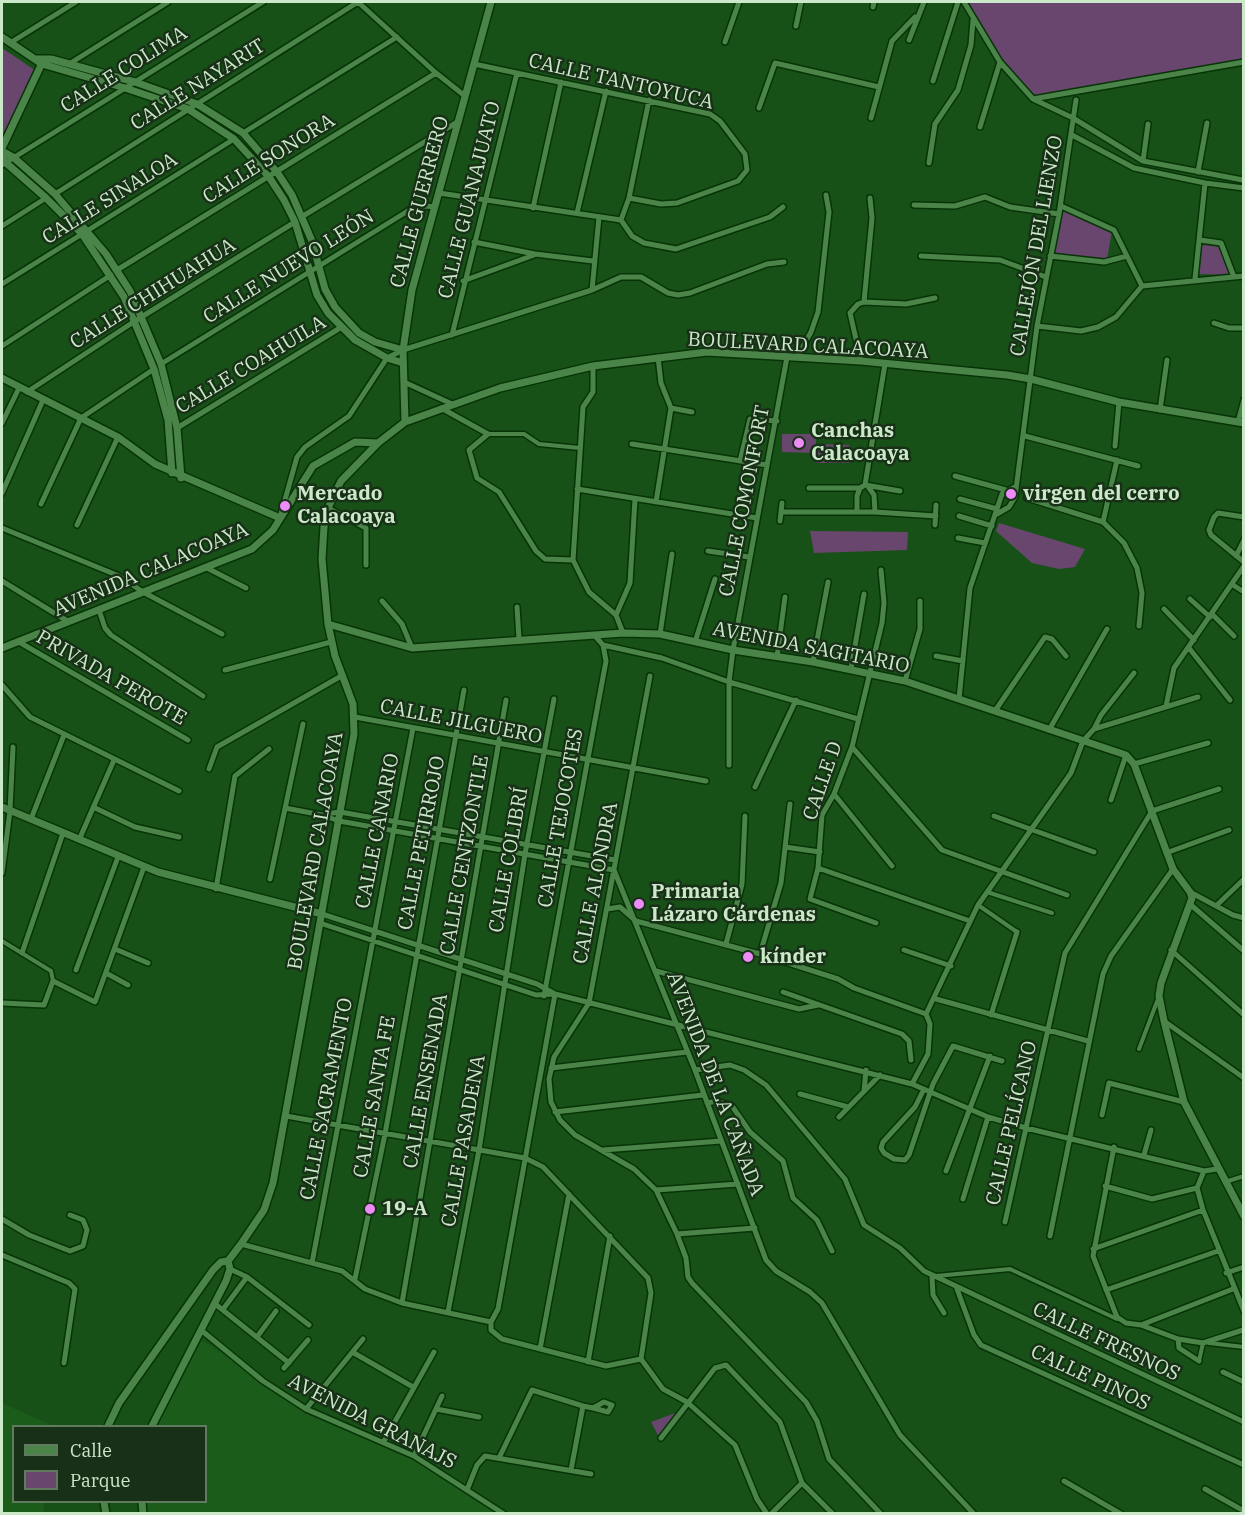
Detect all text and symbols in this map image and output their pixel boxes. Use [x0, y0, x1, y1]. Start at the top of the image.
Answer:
street label: CALLE COLIMA [56, 22, 192, 118]
street label: CALLE NAYARIT [126, 34, 270, 136]
street label: CALLE TANTOYUCA [526, 49, 716, 115]
street label: CALLE GUANAJUATO [434, 99, 506, 301]
street label: CALLE SONORA [199, 109, 339, 209]
street label: CALLE GUERRERO [386, 113, 454, 291]
street label: CALLEJÓN DEL LIENZO [1006, 134, 1068, 358]
street label: CALLE SINALOA [38, 148, 182, 250]
street label: CALLE NUEVO LEÓN [199, 205, 379, 329]
street label: CALLE CHIHUAHUA [66, 233, 240, 355]
street label: CALLE COAHUILA [172, 311, 330, 419]
street label: BOULEVARD CALACOAYA [687, 328, 929, 364]
street label: CALLE COMONFORT [715, 403, 775, 599]
place label: Canchas Calacoaya [811, 419, 910, 466]
marker: Canchas Calacoaya [792, 436, 806, 450]
place label: Mercado Calacoaya [297, 482, 396, 529]
place label: virgen del cerro [1023, 482, 1180, 506]
marker: virgen del cerro [1004, 487, 1018, 501]
marker: Mercado Calacoaya [278, 499, 292, 513]
street label: AVENIDA CALACOAYA [50, 518, 252, 622]
street label: AVENIDA SAGITARIO [711, 617, 911, 679]
street label: PRIVADA PEROTE [32, 625, 190, 731]
street label: CALLE JILGUERO [378, 695, 544, 749]
street label: CALLE TEJOCOTES [533, 726, 589, 910]
street label: BOULEVARD CALACOAYA [283, 730, 349, 972]
street label: CALLE D [798, 738, 848, 824]
street label: CALLE CANARIO [351, 751, 405, 911]
street label: CALLE CENTZONTLE [436, 753, 494, 957]
street label: CALLE PETIRROJO [393, 754, 451, 932]
street label: CALLE COLIBRÍ [484, 785, 534, 935]
street label: CALLE ALONDRA [569, 800, 623, 966]
place label: Primaria Lázaro Cárdenas [651, 880, 816, 927]
marker: Primaria Lázaro Cárdenas [632, 897, 646, 911]
place label: kínder [760, 945, 826, 969]
marker: kínder [741, 950, 755, 964]
street label: AVENIDA DE LA CAÑADA [661, 969, 769, 1199]
street label: CALLE ENSENADA [399, 992, 453, 1170]
street label: CALLE SACRAMENTO [296, 996, 358, 1202]
street label: CALLE SANTA FE [349, 1014, 401, 1180]
street label: CALLE PELÍCANO [981, 1038, 1043, 1208]
street label: CALLE PASADENA [437, 1053, 491, 1229]
place label: 19-A [382, 1197, 427, 1221]
marker: 19-A [363, 1202, 377, 1216]
street label: CALLE FRESNOS [1029, 1297, 1183, 1387]
street label: CALLE PINOS [1027, 1340, 1153, 1416]
street label: AVENIDA GRANAJS [284, 1369, 460, 1475]
legend [12, 1425, 207, 1503]
text: Calle [70, 1439, 112, 1462]
text: Parque [70, 1469, 130, 1492]

